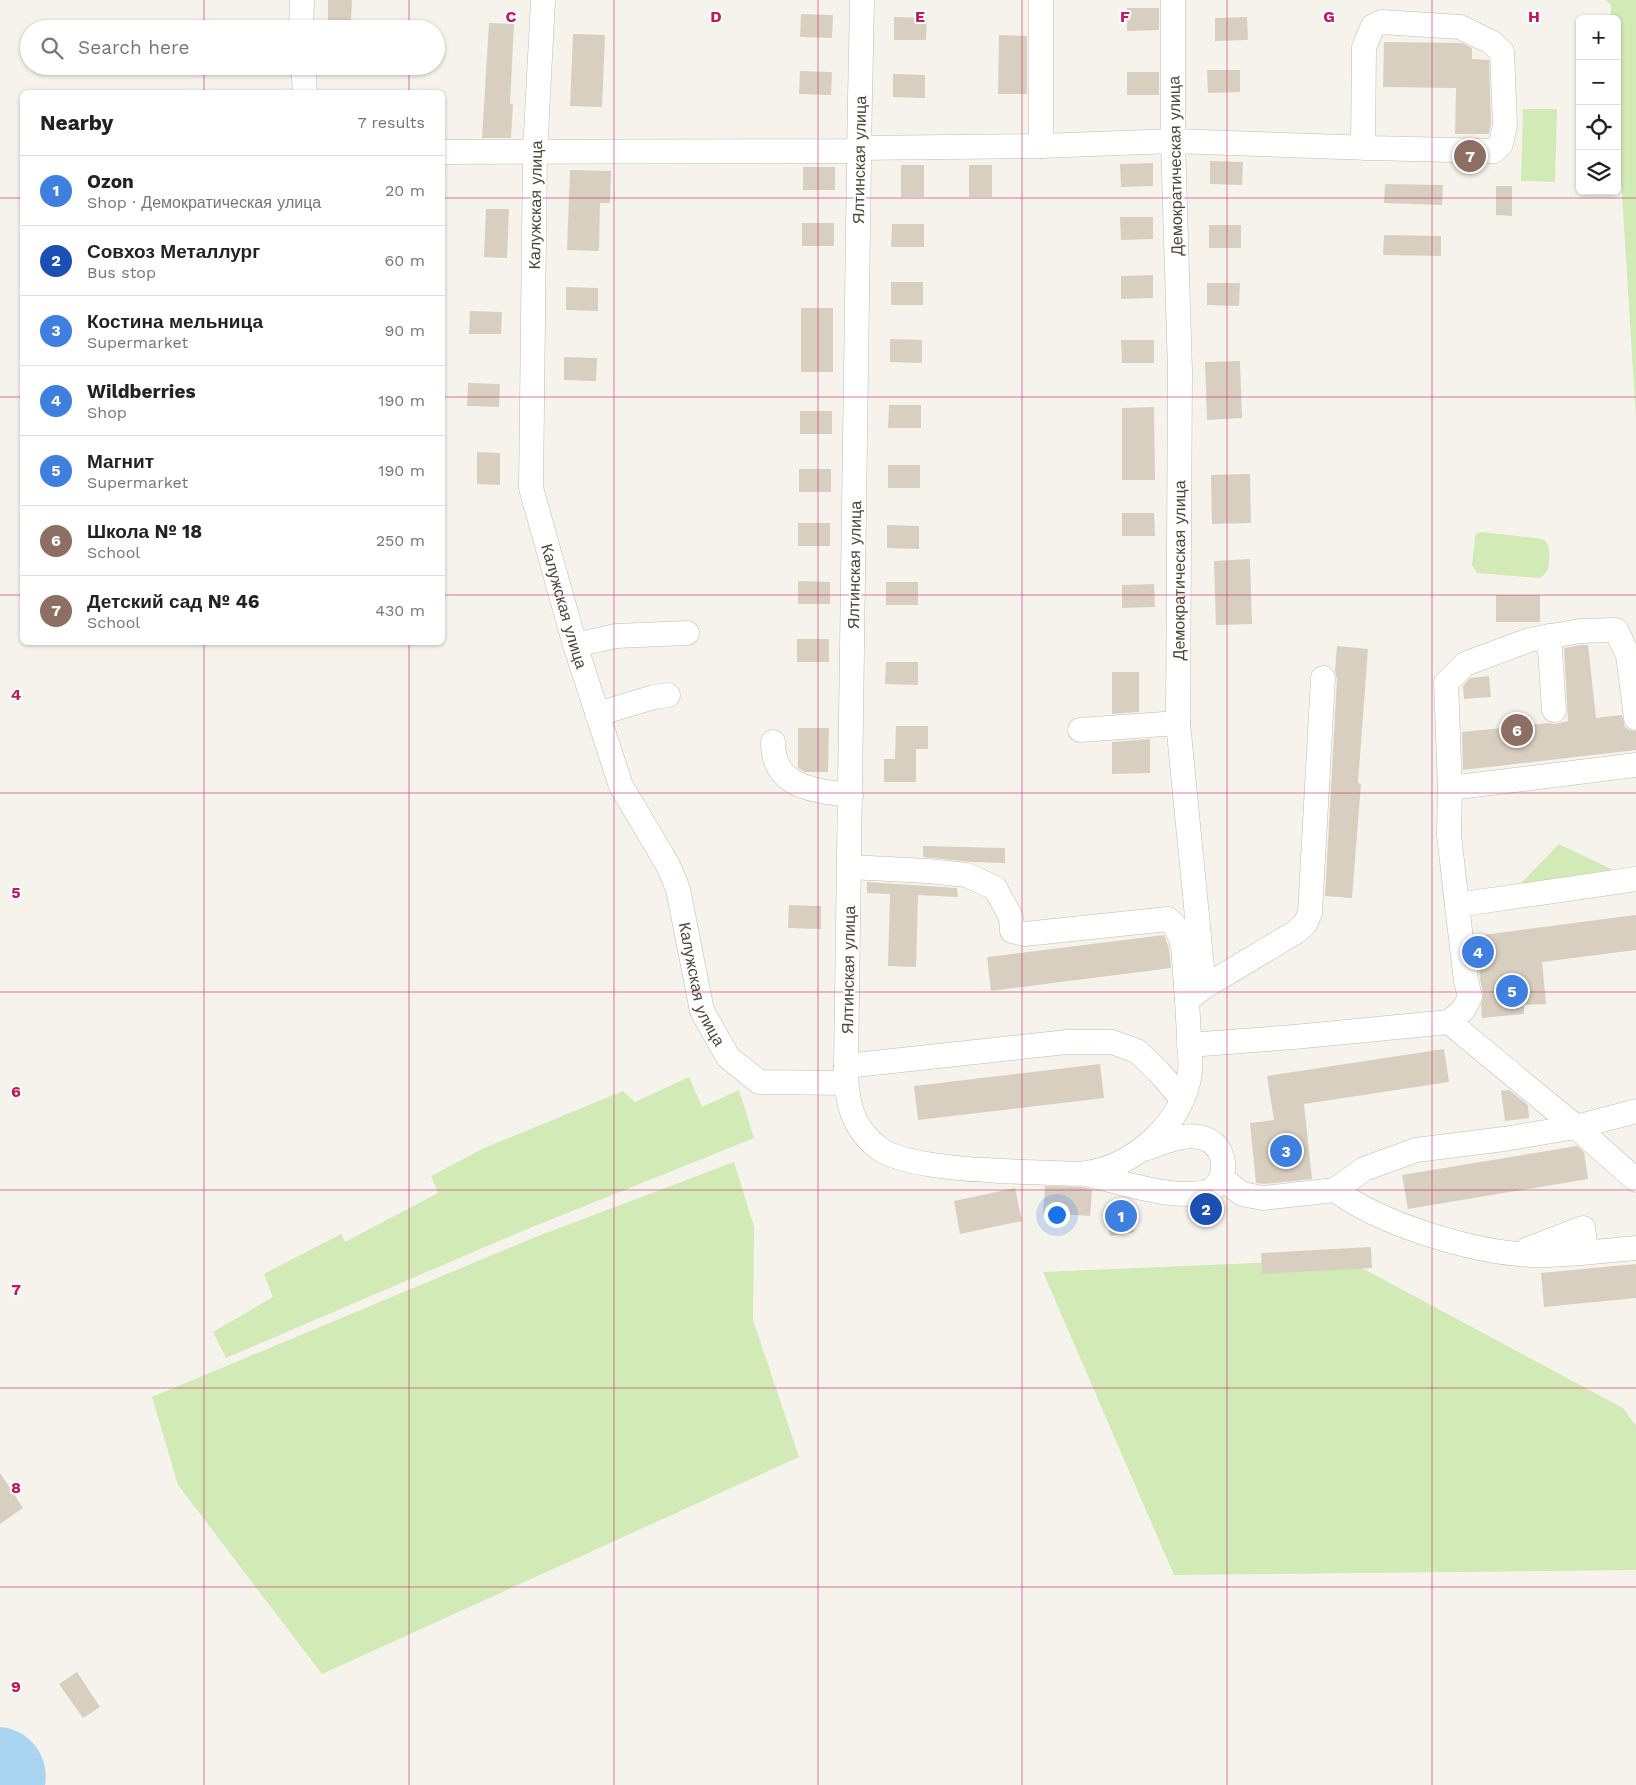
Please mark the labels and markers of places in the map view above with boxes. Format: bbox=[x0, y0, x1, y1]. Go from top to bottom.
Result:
pin: 7 bbox=[1454, 137, 1486, 175]
pin: 6 bbox=[1501, 711, 1533, 749]
pin: 4 bbox=[1462, 933, 1494, 971]
pin: 5 bbox=[1496, 972, 1528, 1010]
pin: 3 bbox=[1270, 1132, 1302, 1170]
pin: 2 bbox=[1190, 1190, 1222, 1228]
pin: 1 bbox=[1105, 1197, 1137, 1235]

